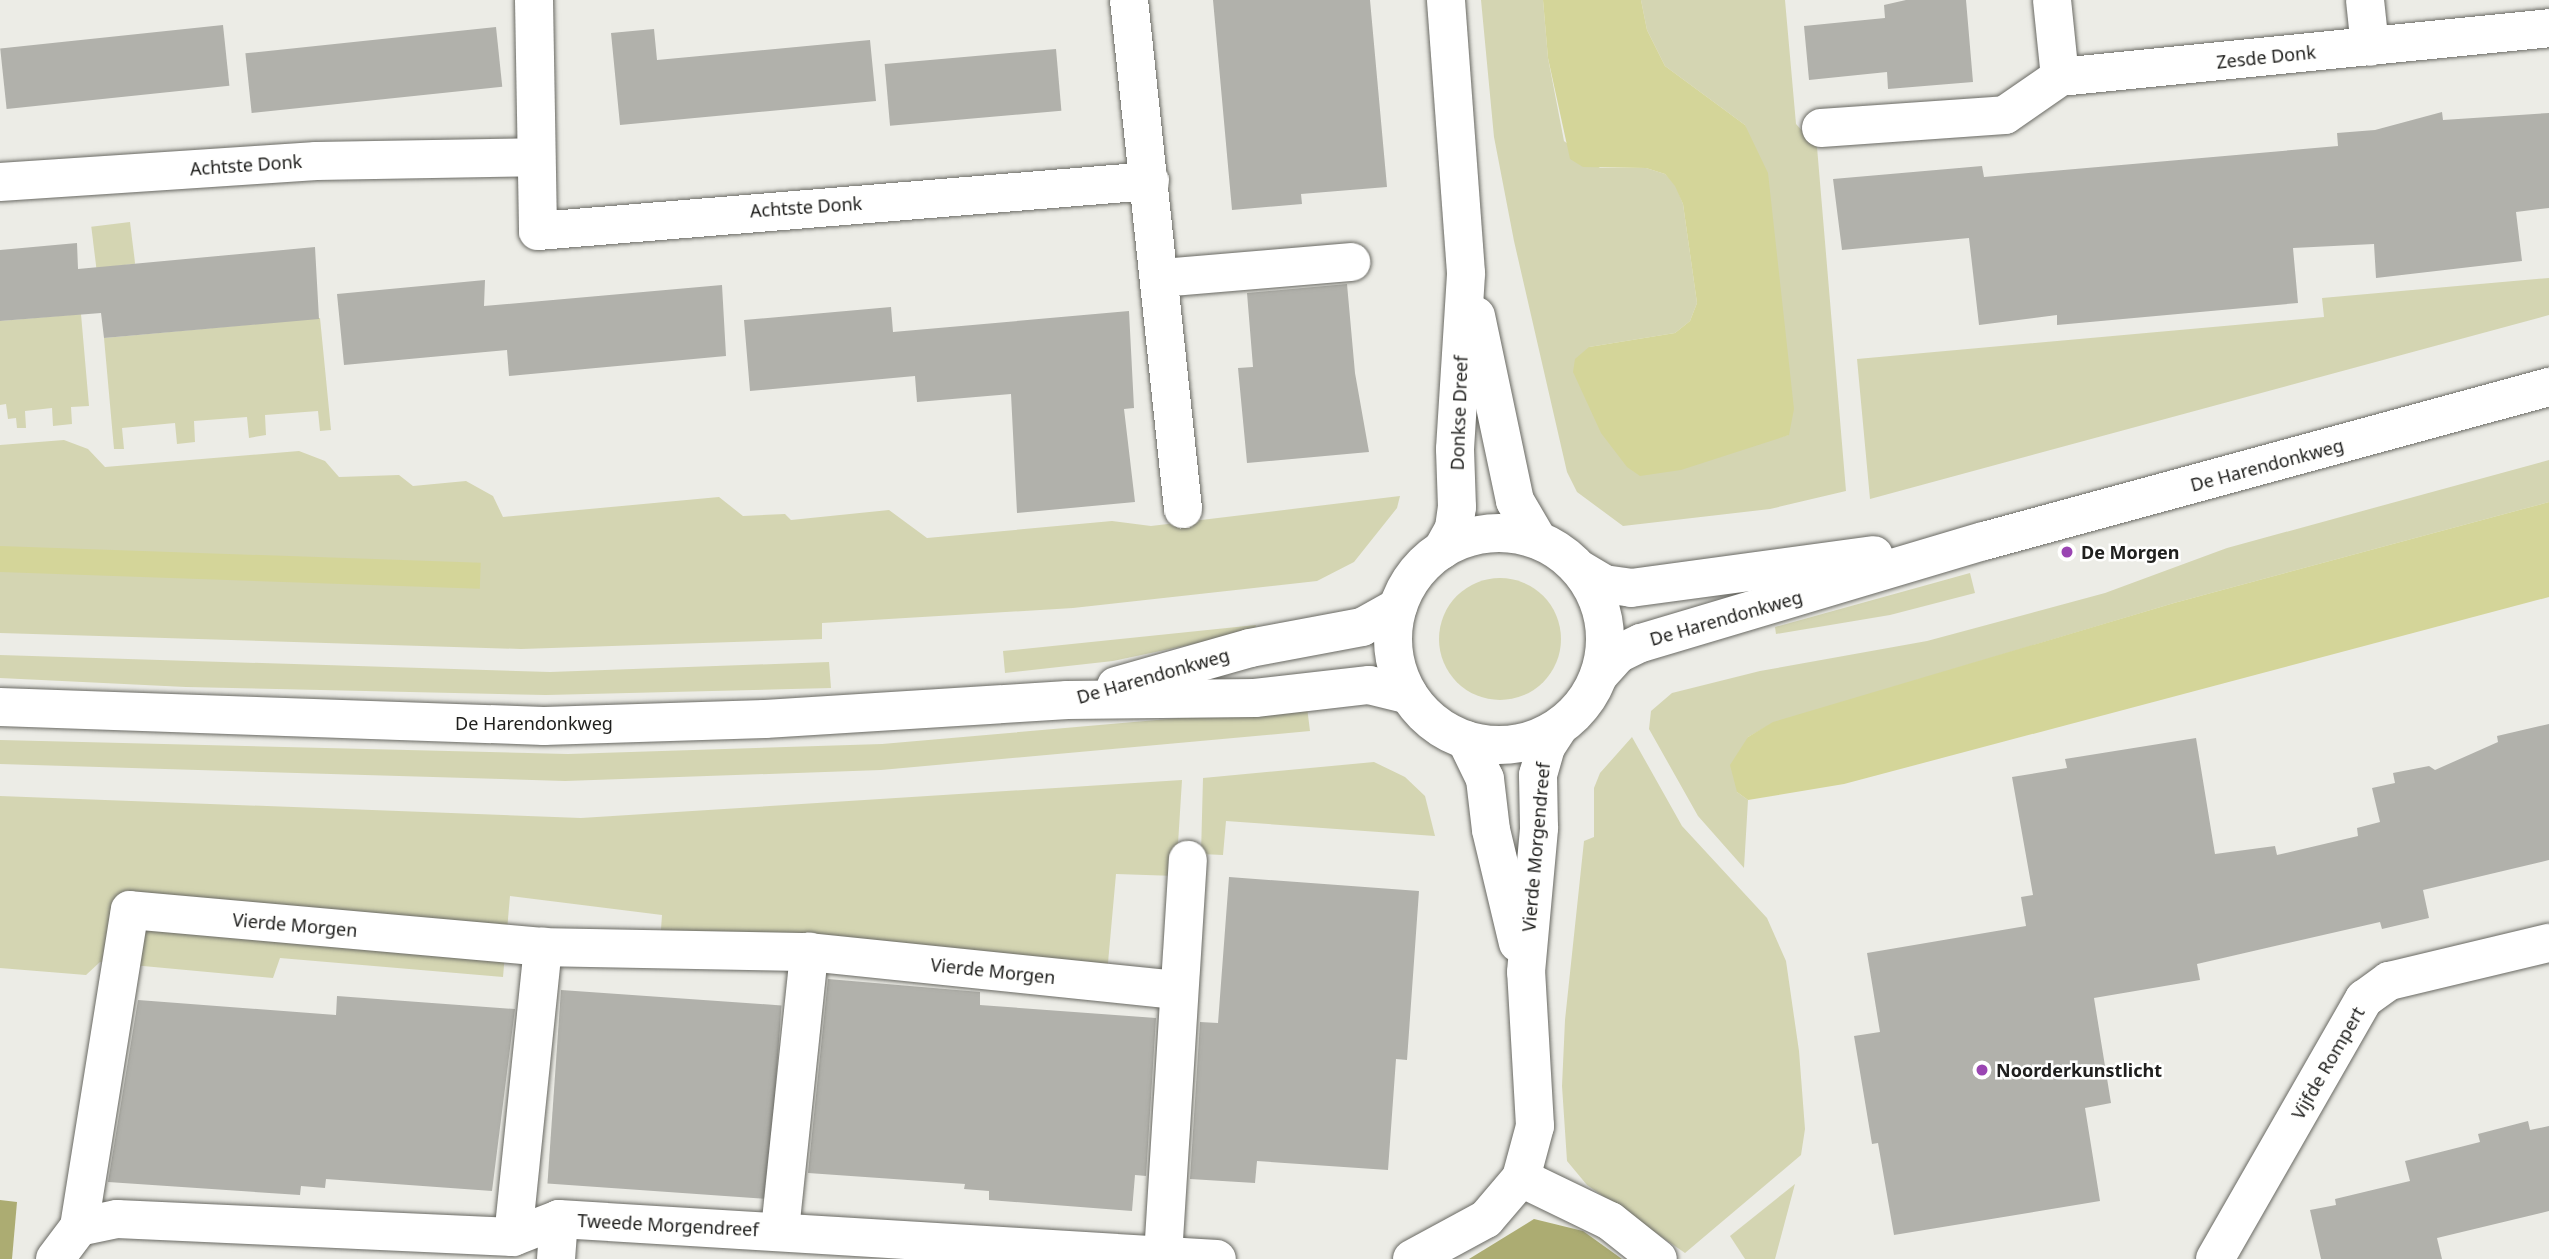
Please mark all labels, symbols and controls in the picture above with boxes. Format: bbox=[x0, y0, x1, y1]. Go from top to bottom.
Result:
street label: Zesde Donk bbox=[2215, 41, 2317, 73]
street label: Achtste Donk bbox=[189, 150, 303, 180]
street label: Achtste Donk bbox=[749, 192, 863, 222]
street label: Donkse Dreef bbox=[1446, 355, 1472, 471]
street label: De Harendonkweg bbox=[2188, 434, 2346, 496]
place label: De Morgen bbox=[2081, 541, 2180, 563]
marker: De Morgen bbox=[2059, 544, 2075, 560]
street label: De Harendonkweg bbox=[1647, 586, 1805, 650]
street label: De Harendonkweg bbox=[1074, 644, 1232, 708]
street label: De Harendonkweg bbox=[455, 712, 613, 734]
street label: Vierde Morgendreef bbox=[1518, 761, 1554, 933]
street label: Vierde Morgen bbox=[232, 909, 358, 941]
street label: Vierde Morgen bbox=[930, 954, 1056, 988]
street label: Vijfde Rompert bbox=[2287, 1003, 2369, 1123]
place label: Noorderkunstlicht bbox=[1996, 1059, 2162, 1081]
marker: Noorderkunstlicht bbox=[1974, 1062, 1990, 1078]
street label: Tweede Morgendreef bbox=[577, 1209, 759, 1241]

